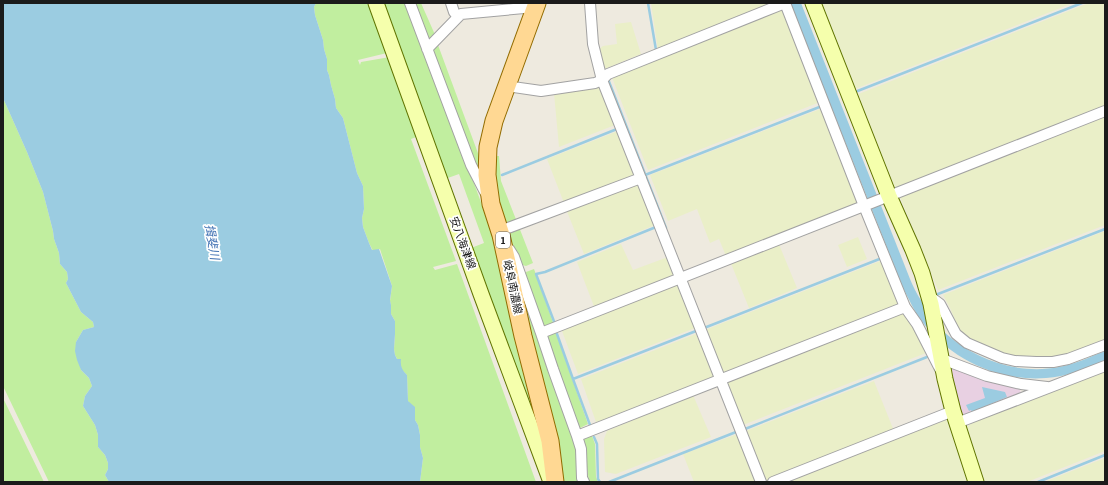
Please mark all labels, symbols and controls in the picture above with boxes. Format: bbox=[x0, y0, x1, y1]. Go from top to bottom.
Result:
street label: 安八海津線 bbox=[448, 215, 478, 271]
water label: 揖斐川 bbox=[202, 223, 222, 263]
road number: 1 bbox=[496, 232, 510, 248]
street label: 岐阜南濃線 bbox=[501, 259, 525, 315]

